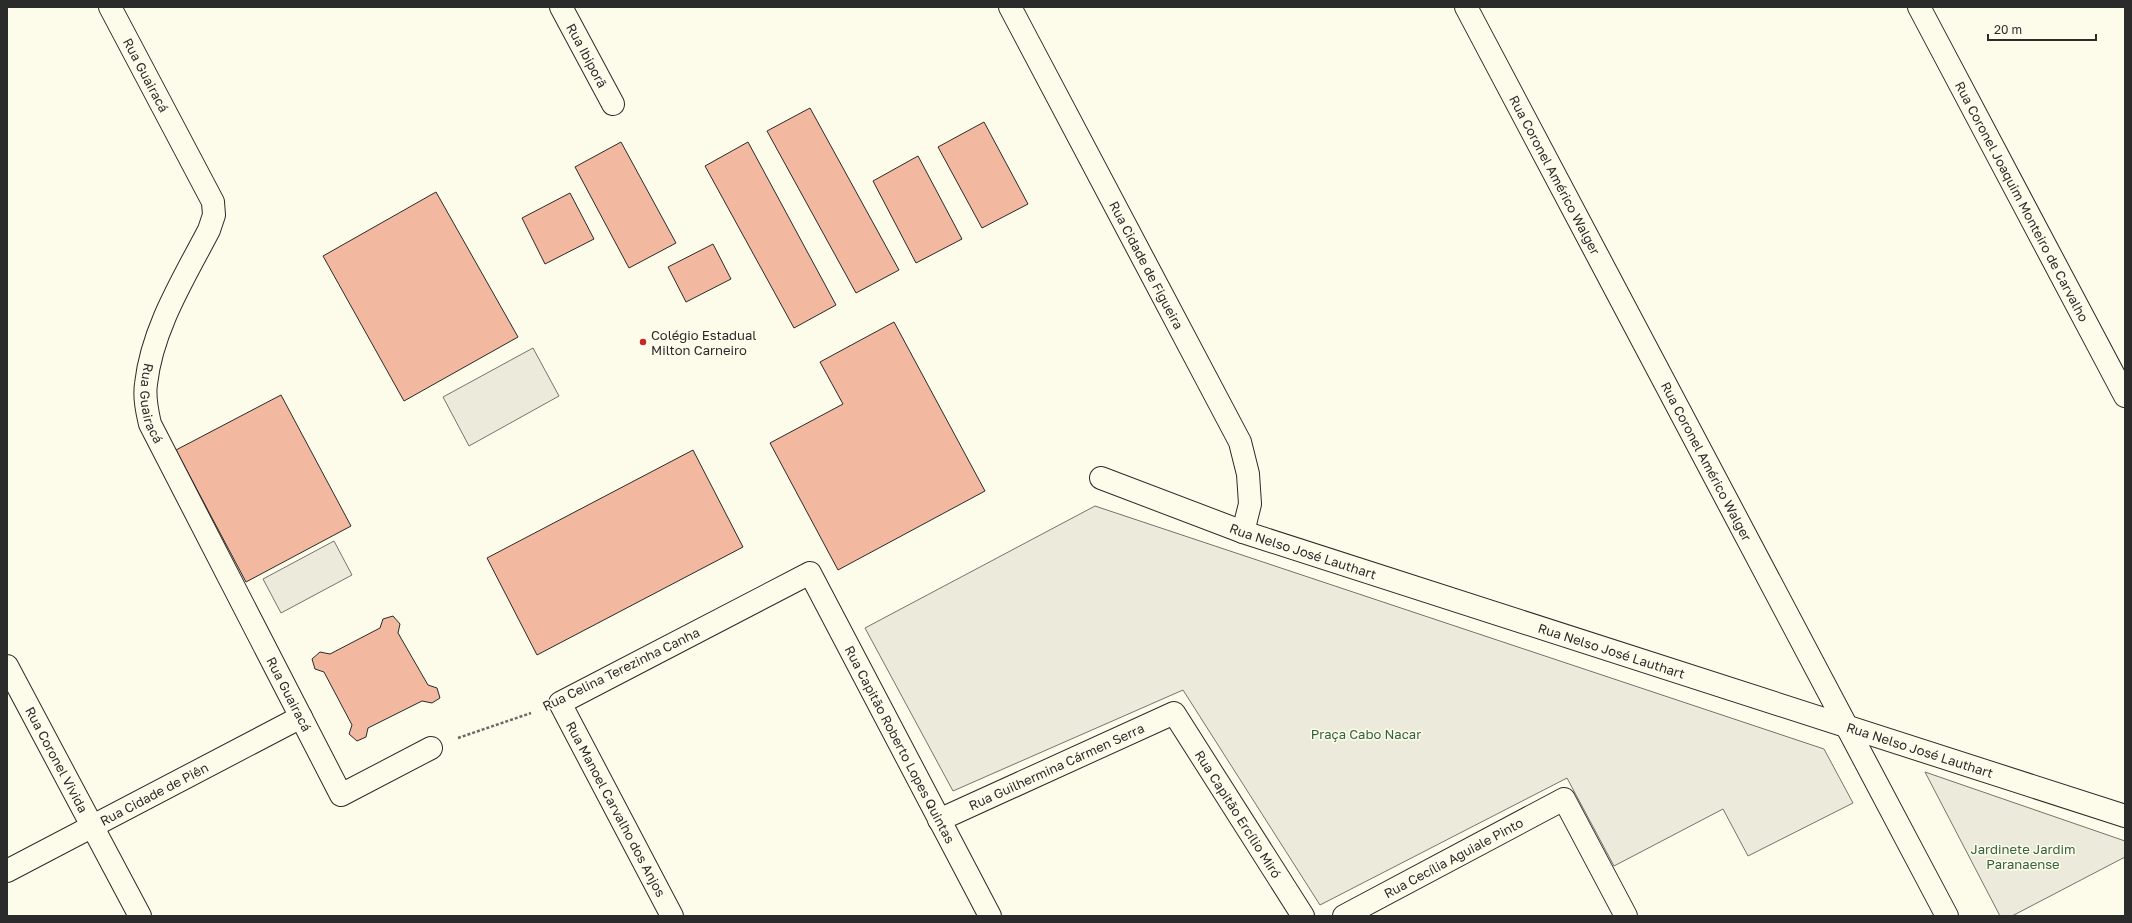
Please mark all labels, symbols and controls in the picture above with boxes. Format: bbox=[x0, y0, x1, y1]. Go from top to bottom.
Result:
scale bar bbox=[1988, 16, 2096, 42]
street label: Rua Ibiporã bbox=[563, 21, 611, 90]
text: 20 m bbox=[1994, 22, 2022, 37]
street label: Rua Guairacá bbox=[120, 35, 172, 115]
street label: Rua Coronel Joaquim Monteiro de Carvalho bbox=[1952, 78, 2092, 325]
street label: Rua Coronel Américo Walger bbox=[1506, 93, 1604, 257]
street label: Rua Cidade de Figueira bbox=[1106, 198, 1187, 332]
place label: Colégio Estadual Milton Carneiro bbox=[651, 327, 756, 358]
marker: Colégio Estadual Milton Carneiro bbox=[638, 337, 648, 347]
street label: Rua Guairacá bbox=[137, 362, 167, 446]
street label: Rua Coronel Américo Walger bbox=[1658, 379, 1755, 544]
street label: Rua Nelso José Lauthart bbox=[1227, 520, 1378, 582]
street label: Rua Nelso José Lauthart bbox=[1536, 620, 1687, 682]
street label: Rua Celina Terezinha Canha bbox=[540, 624, 702, 714]
street label: Rua Capitão Roberto Lopes Quintas bbox=[841, 643, 958, 846]
street label: Rua Guairacá bbox=[263, 654, 315, 734]
street label: Rua Coronel Vivida bbox=[22, 704, 92, 815]
street label: Rua Manoel Carvalho dos Anjos bbox=[563, 719, 669, 899]
street label: Rua Nelso José Lauthart bbox=[1844, 719, 1995, 781]
street label: Rua Guilhermina Cármen Serra bbox=[966, 720, 1147, 813]
park label: Praça Cabo Nacar bbox=[1311, 726, 1421, 742]
street label: Rua Capitão Ercílio Miró bbox=[1192, 747, 1285, 881]
street label: Rua Cidade de Piên bbox=[97, 759, 211, 829]
street label: Rua Cecília Aguiale Pinto bbox=[1381, 814, 1526, 901]
park label: Jardinete Jardim Paranaense bbox=[1971, 841, 2076, 872]

